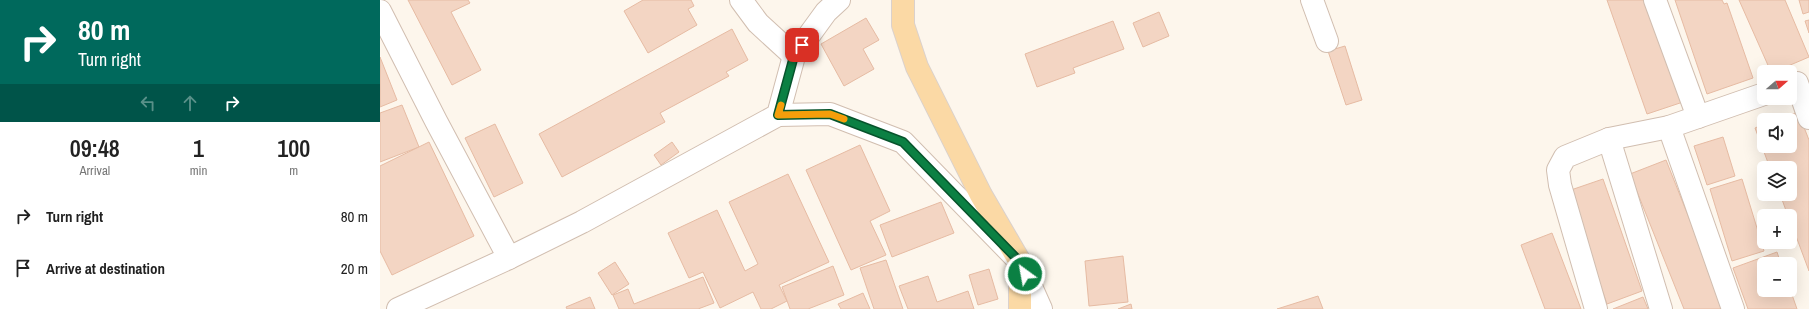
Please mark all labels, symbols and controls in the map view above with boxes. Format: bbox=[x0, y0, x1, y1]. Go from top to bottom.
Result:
text: 80 m bbox=[78, 11, 130, 49]
icon: right bbox=[12, 16, 64, 68]
pin bbox=[785, 28, 819, 62]
icon: arrive bbox=[791, 34, 813, 56]
text: Turn right bbox=[78, 47, 141, 72]
north arrow bbox=[1757, 65, 1797, 105]
map controls bbox=[1757, 65, 1797, 297]
icon: left bbox=[137, 92, 159, 114]
icon: ahead bbox=[179, 92, 201, 114]
icon: right bbox=[221, 92, 243, 114]
button: sound bbox=[1757, 113, 1797, 153]
text: 09:48 bbox=[70, 132, 120, 164]
text: 1 bbox=[193, 132, 204, 164]
text: 100 bbox=[277, 132, 310, 164]
button: layers bbox=[1757, 161, 1797, 201]
text: Arrival bbox=[79, 162, 110, 179]
text: min bbox=[190, 162, 207, 179]
text: m bbox=[289, 162, 298, 179]
icon: right bbox=[12, 205, 34, 227]
text: Turn right bbox=[46, 206, 103, 227]
text: 80 m bbox=[341, 206, 368, 227]
button: + bbox=[1757, 209, 1797, 249]
position arrow bbox=[1004, 253, 1046, 295]
icon: arrive bbox=[12, 257, 34, 279]
button: − bbox=[1757, 257, 1797, 297]
text: Arrive at destination bbox=[46, 258, 165, 279]
text: 20 m bbox=[341, 258, 368, 279]

